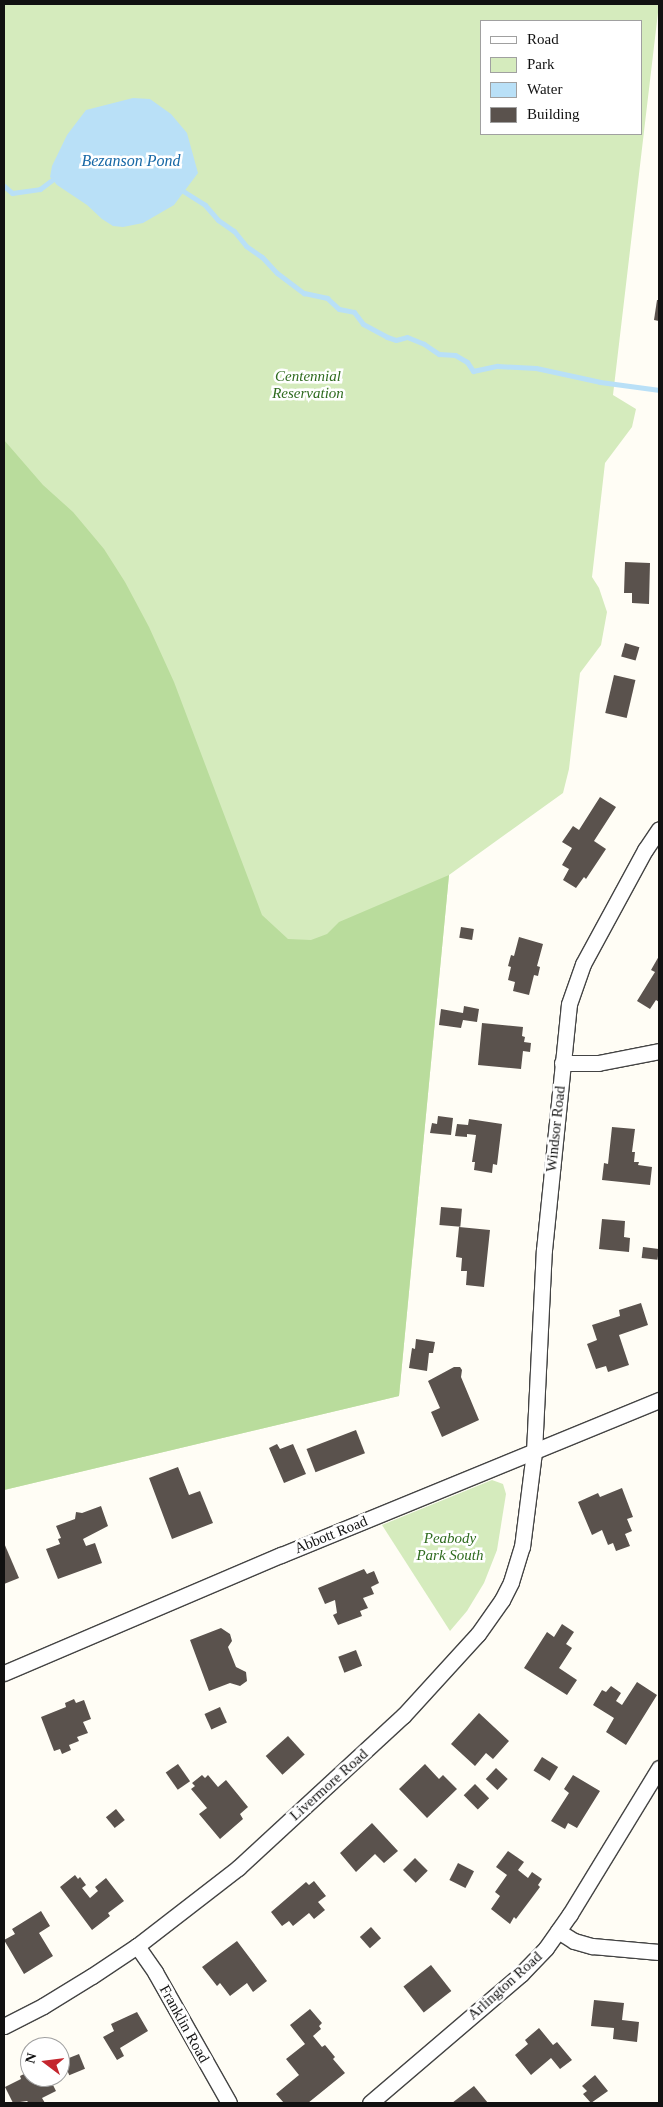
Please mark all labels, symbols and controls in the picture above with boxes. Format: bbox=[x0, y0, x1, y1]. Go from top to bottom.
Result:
legend bbox=[480, 20, 643, 135]
text: Road bbox=[527, 31, 559, 47]
text: Park bbox=[527, 56, 555, 72]
text: Water bbox=[527, 81, 562, 97]
text: Building bbox=[527, 106, 580, 122]
water label: Bezanson Pond bbox=[81, 151, 181, 171]
park label: Centennial Reservation bbox=[272, 367, 344, 402]
street label: Windsor Road bbox=[543, 1085, 569, 1173]
street label: Abbott Road bbox=[292, 1512, 370, 1558]
park label: Peabody Park South bbox=[416, 1529, 484, 1564]
street label: Livermore Road bbox=[286, 1745, 372, 1825]
street label: Arlington Road bbox=[464, 1948, 546, 2024]
street label: Franklin Road bbox=[155, 1982, 213, 2066]
north arrow bbox=[20, 2037, 70, 2087]
text: N bbox=[22, 2051, 40, 2065]

